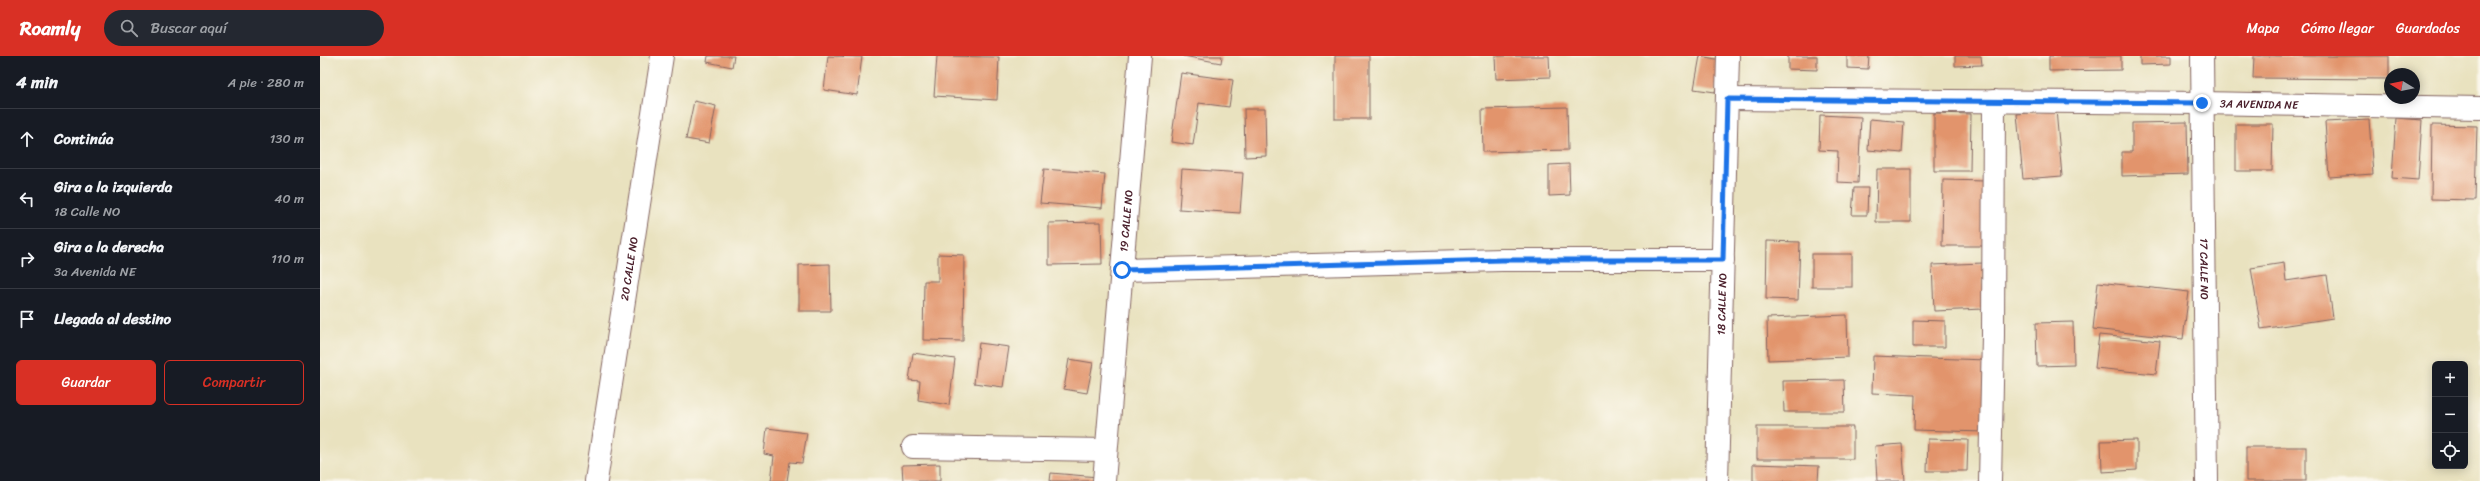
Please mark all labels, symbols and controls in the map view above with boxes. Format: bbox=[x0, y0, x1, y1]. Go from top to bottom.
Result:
search box bbox=[104, 10, 384, 46]
text: Roamly bbox=[20, 12, 80, 45]
text: Buscar aquí bbox=[150, 15, 227, 41]
text: Mapa bbox=[2246, 16, 2279, 41]
text: Cómo llegar bbox=[2301, 16, 2374, 41]
text: Guardados bbox=[2396, 16, 2460, 41]
icon: search bbox=[118, 17, 140, 39]
text: 4 min bbox=[16, 67, 58, 97]
north arrow bbox=[2384, 68, 2420, 104]
text: A pie · 280 m bbox=[228, 71, 304, 94]
route end bbox=[2193, 94, 2211, 112]
street label: 3A AVENIDA NE bbox=[2220, 94, 2299, 114]
text: Continúa bbox=[54, 126, 113, 152]
text: 130 m bbox=[270, 127, 304, 150]
icon: ahead bbox=[16, 128, 38, 150]
text: Gira a la izquierda bbox=[54, 174, 172, 200]
text: 40 m bbox=[274, 187, 304, 210]
icon: left bbox=[16, 188, 38, 210]
street label: 19 CALLE NO bbox=[1114, 189, 1138, 253]
text: 18 Calle NO bbox=[54, 200, 120, 223]
text: Gira a la derecha bbox=[54, 234, 164, 260]
street label: 20 CALLE NO bbox=[615, 235, 643, 302]
street label: 17 CALLE NO bbox=[2195, 238, 2214, 300]
text: 110 m bbox=[271, 247, 304, 270]
icon: right bbox=[16, 248, 38, 270]
text: 3a Avenida NE bbox=[54, 260, 136, 283]
route start bbox=[1113, 261, 1131, 279]
street label: 18 CALLE NO bbox=[1711, 273, 1732, 335]
text: Llegada al destino bbox=[54, 306, 171, 332]
icon: arrive bbox=[16, 308, 38, 330]
button: Guardar bbox=[16, 360, 156, 405]
button: Compartir bbox=[164, 360, 304, 405]
map controls bbox=[2432, 361, 2468, 469]
button: + bbox=[2432, 361, 2468, 397]
button: − bbox=[2432, 397, 2468, 433]
button: locate bbox=[2432, 433, 2468, 469]

